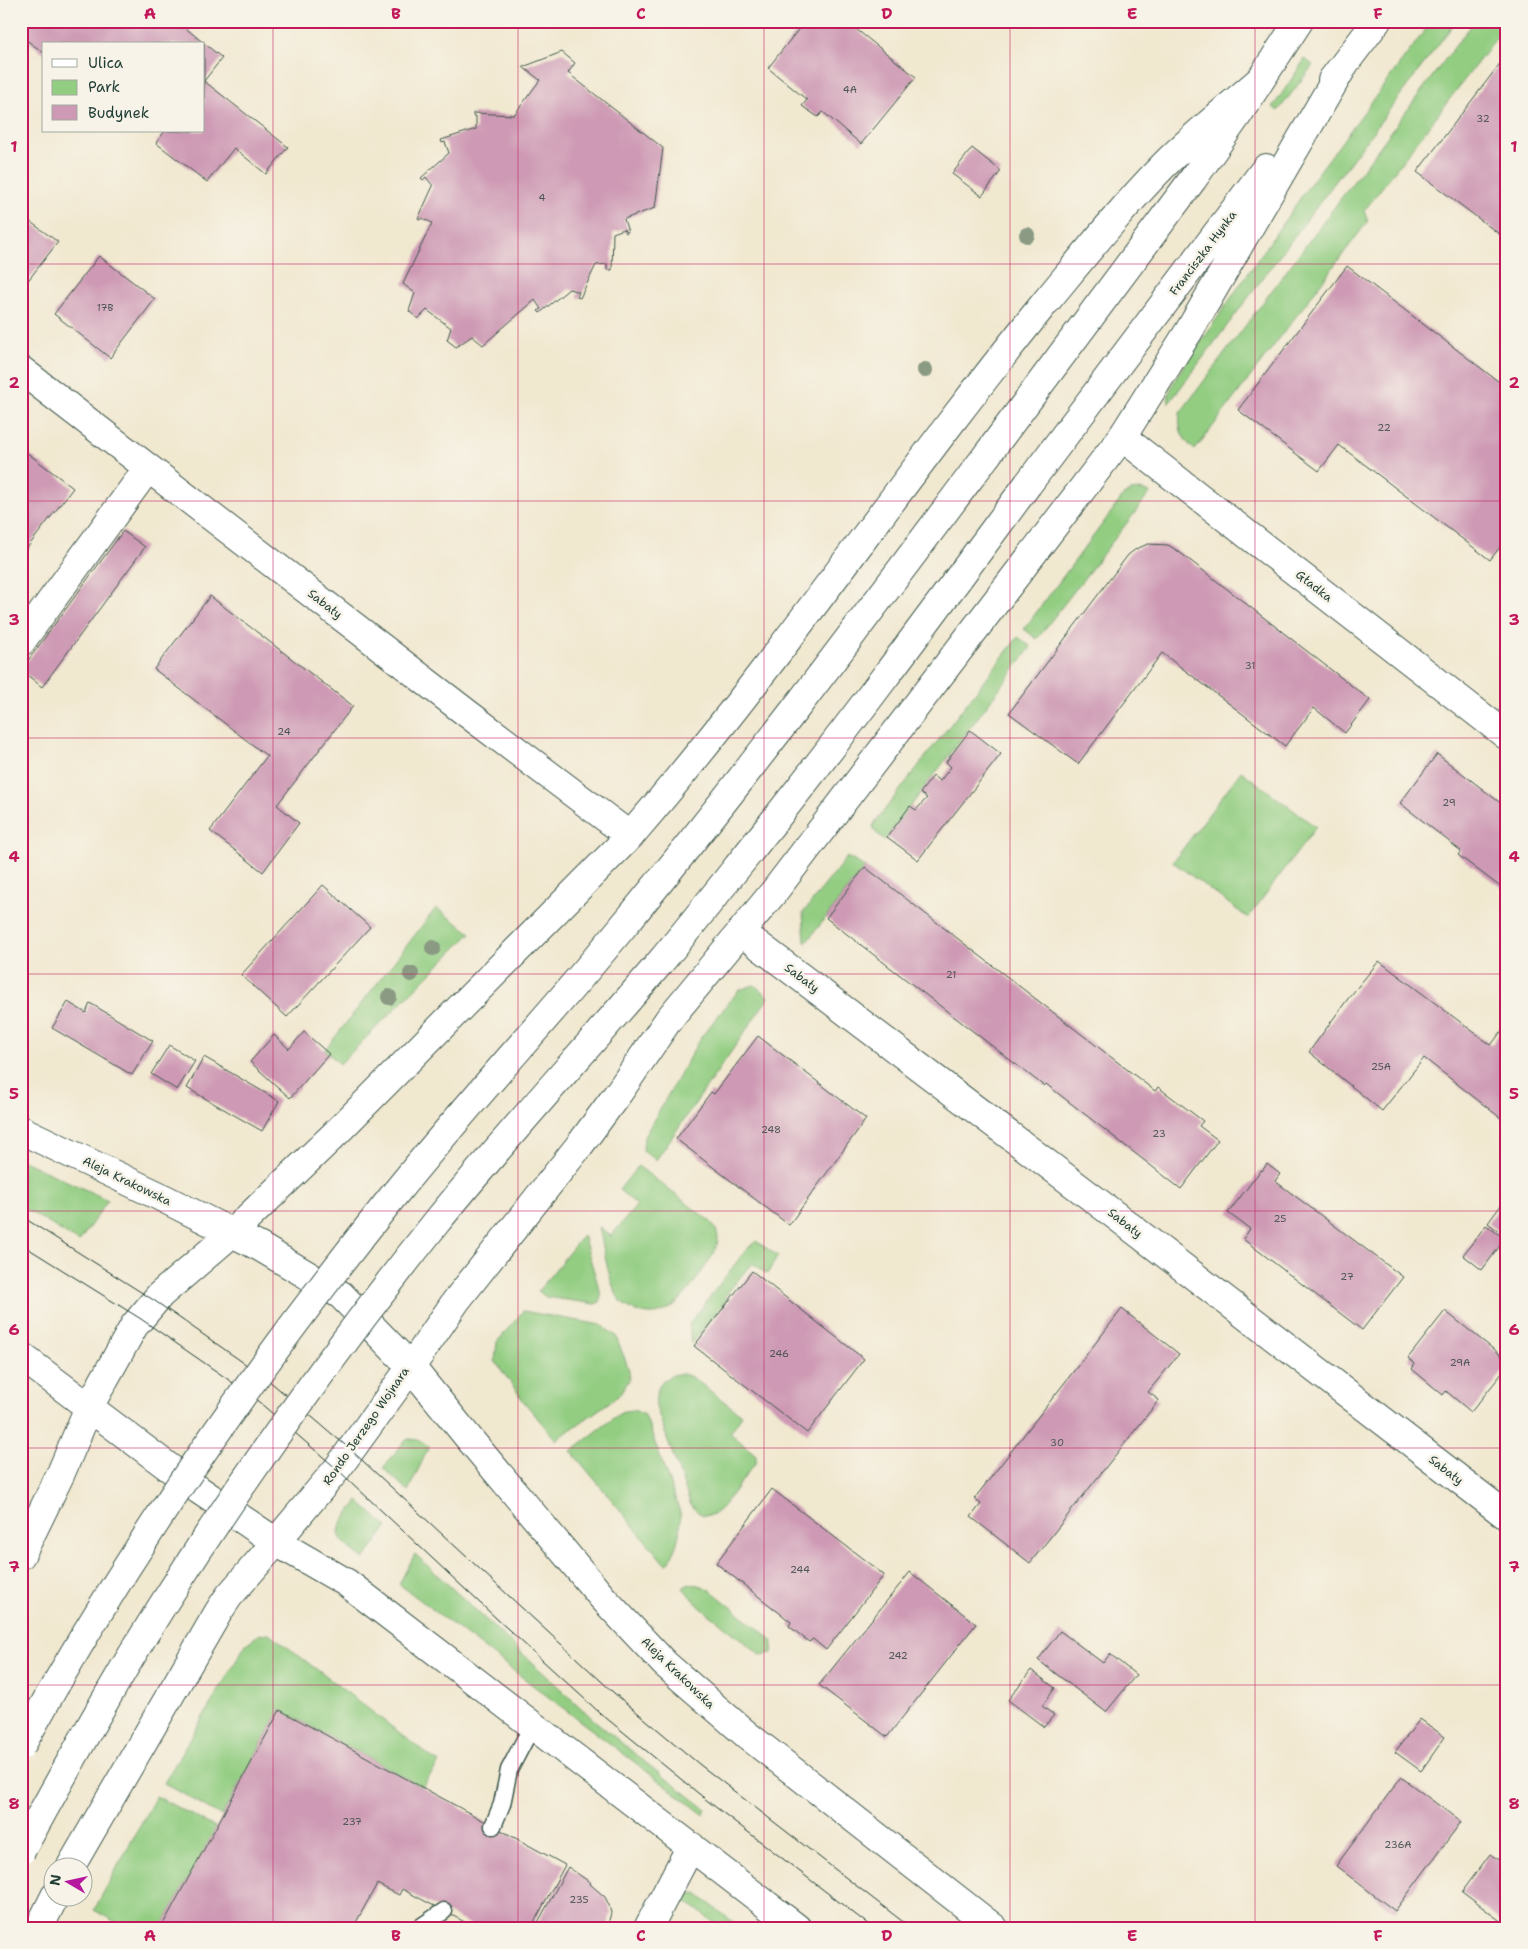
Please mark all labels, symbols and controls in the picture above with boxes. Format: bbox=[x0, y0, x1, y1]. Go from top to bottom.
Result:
text: A bbox=[144, 3, 156, 24]
text: B bbox=[391, 3, 401, 24]
text: C bbox=[636, 3, 646, 24]
text: D bbox=[881, 3, 893, 24]
text: E bbox=[1127, 3, 1137, 24]
text: F bbox=[1373, 3, 1383, 24]
legend bbox=[42, 42, 205, 132]
text: Ulica bbox=[88, 53, 124, 73]
text: Park bbox=[88, 77, 120, 97]
house number: 4A bbox=[843, 83, 857, 96]
text: Budynek bbox=[88, 103, 149, 123]
house number: 32 bbox=[1476, 112, 1490, 125]
text: 1 bbox=[10, 136, 18, 157]
text: 1 bbox=[1510, 136, 1518, 157]
house number: 4 bbox=[539, 191, 546, 204]
street label: Franciszka Hynka bbox=[1166, 207, 1240, 299]
house number: 17B bbox=[97, 301, 113, 314]
text: 2 bbox=[8, 372, 20, 393]
text: 2 bbox=[1508, 372, 1520, 393]
house number: 22 bbox=[1377, 421, 1391, 434]
street label: Gładka bbox=[1292, 567, 1336, 606]
street label: Sabały bbox=[305, 586, 346, 623]
text: 3 bbox=[8, 609, 20, 630]
text: 3 bbox=[1508, 609, 1520, 630]
house number: 31 bbox=[1245, 659, 1255, 672]
house number: 24 bbox=[277, 725, 291, 738]
house number: 29 bbox=[1442, 796, 1456, 809]
text: 4 bbox=[8, 846, 20, 867]
text: 4 bbox=[1508, 846, 1520, 867]
street label: Sabały bbox=[781, 960, 823, 996]
house number: 21 bbox=[946, 968, 956, 981]
house number: 25A bbox=[1371, 1060, 1391, 1073]
text: 5 bbox=[9, 1083, 19, 1104]
text: 5 bbox=[1509, 1083, 1519, 1104]
house number: 248 bbox=[761, 1123, 781, 1136]
house number: 23 bbox=[1152, 1127, 1166, 1140]
street label: Aleja Krakowska bbox=[80, 1153, 174, 1210]
street label: Sabały bbox=[1105, 1205, 1146, 1242]
house number: 25 bbox=[1274, 1212, 1286, 1225]
house number: 27 bbox=[1340, 1270, 1354, 1283]
text: 6 bbox=[8, 1319, 20, 1340]
text: 6 bbox=[1508, 1319, 1520, 1340]
house number: 246 bbox=[769, 1347, 789, 1360]
house number: 29A bbox=[1450, 1356, 1470, 1369]
street label: Rondo Jerzego Wojnara bbox=[319, 1363, 413, 1488]
house number: 30 bbox=[1050, 1436, 1064, 1449]
street label: Sabały bbox=[1426, 1452, 1467, 1489]
text: 7 bbox=[8, 1556, 20, 1577]
text: 7 bbox=[1508, 1556, 1520, 1577]
house number: 244 bbox=[790, 1563, 810, 1576]
street label: Aleja Krakowska bbox=[638, 1634, 719, 1713]
house number: 242 bbox=[888, 1649, 908, 1662]
text: 8 bbox=[8, 1793, 20, 1814]
text: 8 bbox=[1508, 1793, 1520, 1814]
house number: 237 bbox=[342, 1815, 362, 1828]
house number: 236A bbox=[1384, 1838, 1412, 1851]
north arrow bbox=[42, 1856, 92, 1906]
text: N bbox=[45, 1873, 65, 1887]
house number: 235 bbox=[569, 1893, 589, 1906]
text: A bbox=[144, 1925, 156, 1946]
text: B bbox=[391, 1925, 401, 1946]
text: C bbox=[636, 1925, 646, 1946]
text: D bbox=[881, 1925, 893, 1946]
text: E bbox=[1127, 1925, 1137, 1946]
text: F bbox=[1373, 1925, 1383, 1946]

